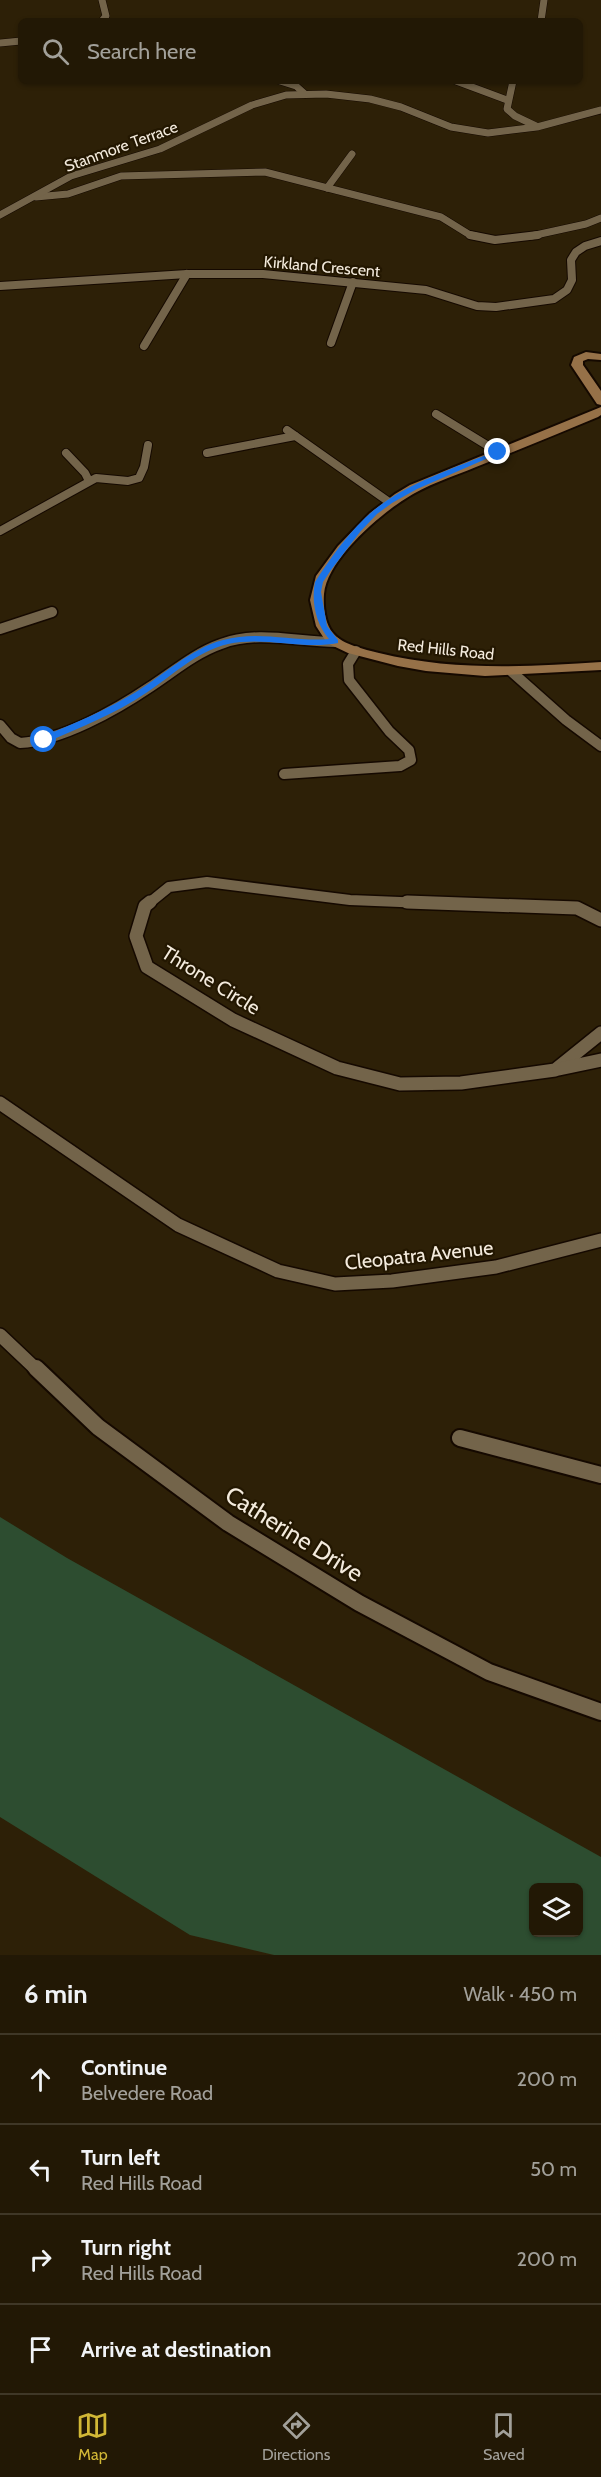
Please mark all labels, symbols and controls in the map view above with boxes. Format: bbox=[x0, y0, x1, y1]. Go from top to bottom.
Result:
search box bbox=[18, 18, 583, 84]
icon: search bbox=[39, 35, 72, 68]
text: Search here bbox=[87, 38, 196, 65]
street label: Stanmore Terrace bbox=[62, 117, 180, 176]
street label: Kirkland Crescent bbox=[263, 252, 382, 281]
route end bbox=[484, 438, 510, 464]
street label: Red Hills Road bbox=[397, 635, 495, 664]
route start bbox=[30, 726, 56, 752]
street label: Throne Circle bbox=[157, 940, 265, 1020]
street label: Cleopatra Avenue bbox=[344, 1235, 494, 1275]
street label: Catherine Drive bbox=[220, 1480, 369, 1587]
map controls bbox=[529, 1883, 583, 1937]
button: layers bbox=[529, 1883, 583, 1937]
text: 6 min bbox=[24, 1978, 88, 2010]
text: Walk · 450 m bbox=[463, 1982, 577, 2006]
text: Continue bbox=[81, 2054, 167, 2081]
icon: ahead bbox=[24, 2063, 57, 2096]
text: 200 m bbox=[517, 2067, 577, 2091]
text: Belvedere Road bbox=[81, 2081, 213, 2105]
text: Turn left bbox=[81, 2144, 160, 2171]
icon: left bbox=[24, 2153, 57, 2186]
text: 50 m bbox=[530, 2157, 577, 2181]
text: Red Hills Road bbox=[81, 2171, 202, 2195]
text: Turn right bbox=[81, 2234, 171, 2261]
icon: right bbox=[24, 2243, 57, 2276]
text: 200 m bbox=[517, 2247, 577, 2271]
text: Red Hills Road bbox=[81, 2261, 202, 2285]
icon: arrive bbox=[24, 2333, 57, 2366]
text: Arrive at destination bbox=[81, 2336, 271, 2363]
tab: Map bbox=[76, 2409, 109, 2464]
tab: Directions bbox=[262, 2409, 330, 2464]
tab: Saved bbox=[483, 2409, 525, 2464]

